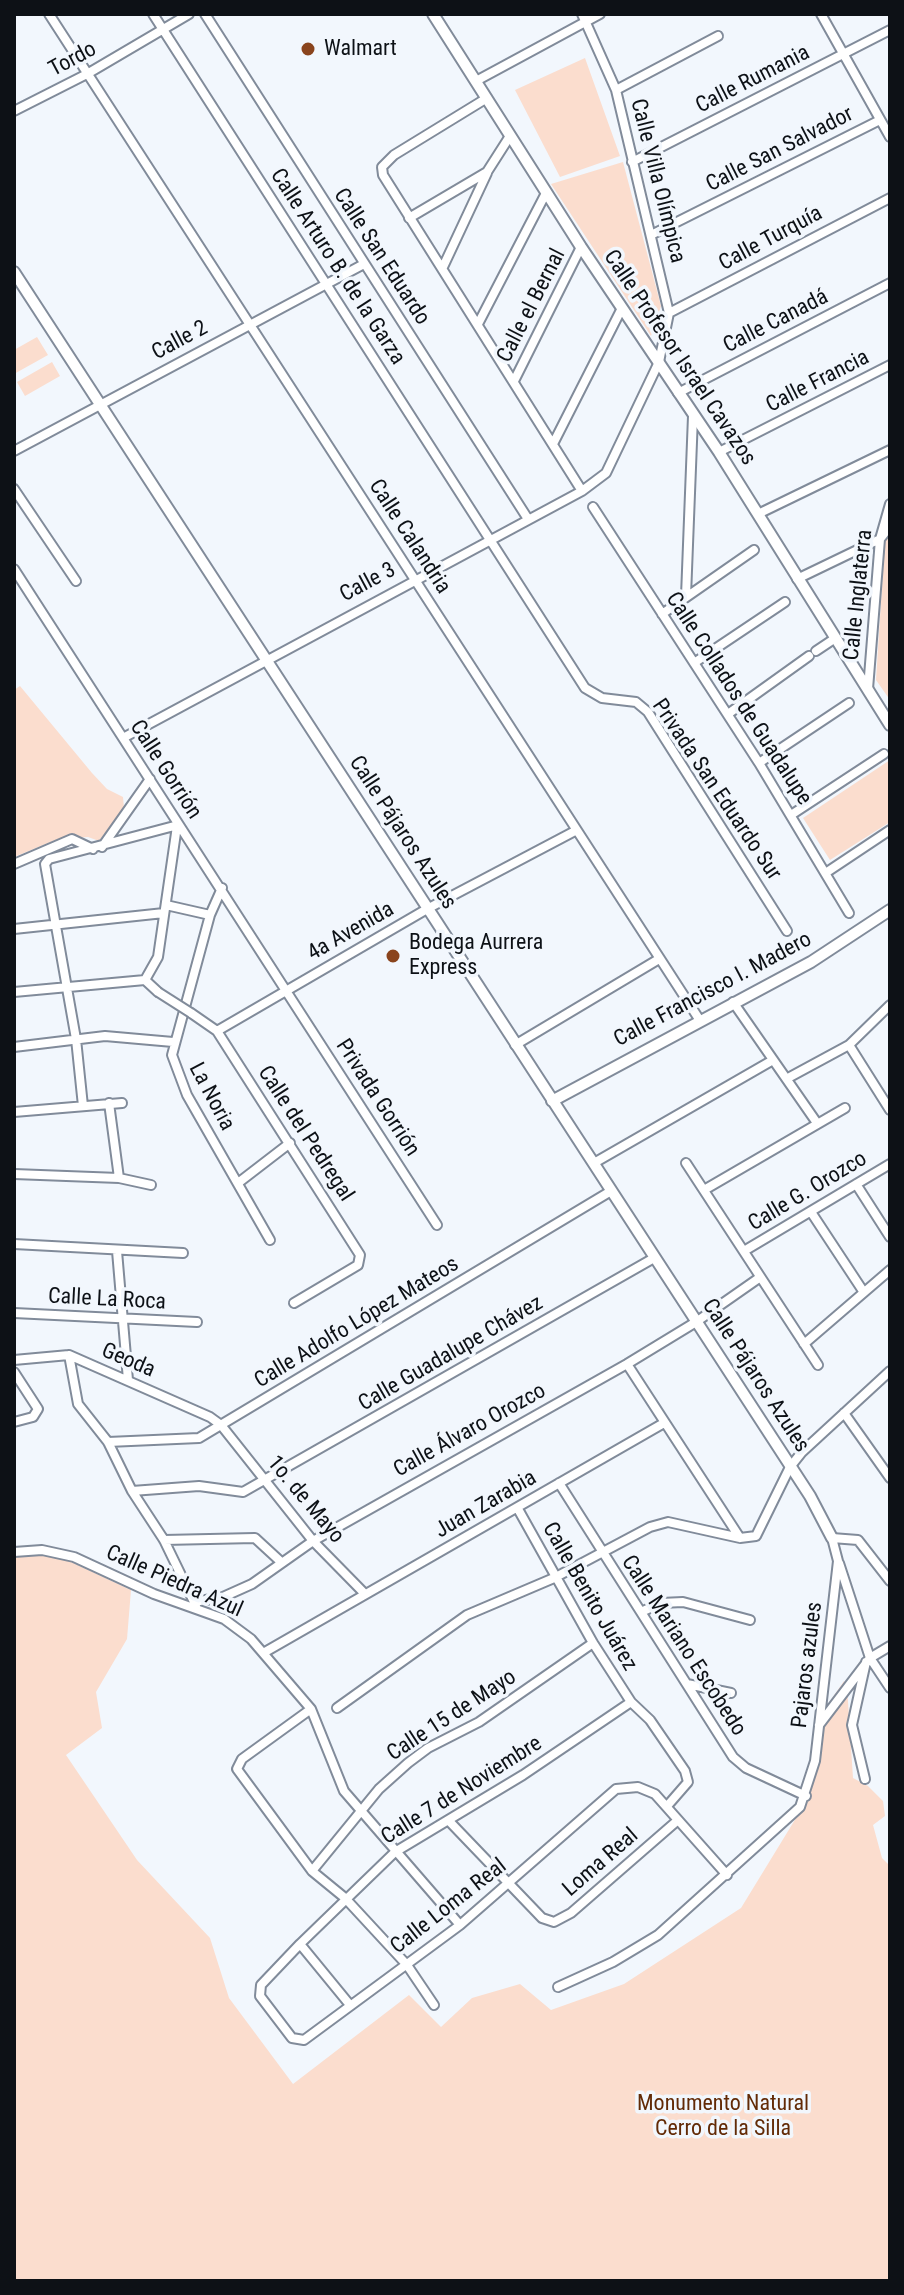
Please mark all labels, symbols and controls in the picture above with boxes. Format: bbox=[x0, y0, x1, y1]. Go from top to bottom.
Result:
place label: Walmart bbox=[324, 36, 397, 62]
street label: Tordo bbox=[45, 37, 101, 83]
marker: Walmart bbox=[299, 40, 317, 58]
street label: Calle Rumania bbox=[692, 40, 814, 120]
street label: Calle Villa Olímpica bbox=[624, 96, 690, 266]
street label: Calle San Salvador bbox=[702, 102, 858, 198]
street label: Calle Arturo B. de la Garza bbox=[264, 164, 410, 370]
street label: Calle San Eduardo bbox=[327, 184, 435, 330]
street label: Calle Turquía bbox=[715, 201, 827, 277]
street label: Calle el Bernal bbox=[492, 245, 572, 367]
street label: Calle Profesor Israel Cavazos bbox=[597, 245, 761, 471]
street label: Calle Canadá bbox=[719, 284, 833, 360]
street label: Calle 2 bbox=[148, 315, 212, 367]
street label: Calle Francia bbox=[762, 345, 874, 419]
street label: Calle Calandria bbox=[362, 475, 456, 599]
street label: Calle Inglaterra bbox=[839, 528, 879, 662]
street label: Calle 3 bbox=[336, 557, 400, 609]
street label: Calle Collados de Guadalupe bbox=[659, 588, 817, 810]
street label: Privada San Eduardo Sur bbox=[646, 694, 786, 886]
street label: Calle Gorrión bbox=[123, 716, 207, 824]
street label: Calle Pájaros Azules bbox=[343, 751, 461, 915]
street label: 4a Avenida bbox=[303, 897, 399, 967]
street label: Calle Francisco I. Madero bbox=[610, 927, 816, 1053]
place label: Bodega Aurrera Express bbox=[409, 930, 543, 982]
marker: Bodega Aurrera Express bbox=[384, 947, 402, 965]
street label: Privada Gorrión bbox=[329, 1034, 425, 1162]
street label: La Noria bbox=[182, 1059, 240, 1135]
street label: Calle del Pedregal bbox=[251, 1061, 359, 1207]
street label: Calle G. Orozco bbox=[744, 1146, 872, 1238]
street label: Calle Adolfo López Mateos bbox=[250, 1252, 464, 1394]
street label: Calle La Roca bbox=[47, 1284, 167, 1316]
street label: Calle Guadalupe Chávez bbox=[354, 1290, 548, 1418]
street label: Calle Pájaros Azules bbox=[696, 1294, 814, 1458]
street label: Geoda bbox=[97, 1338, 159, 1384]
street label: Calle Álvaro Orozco bbox=[389, 1378, 551, 1484]
street label: 1o. de Mayo bbox=[261, 1451, 349, 1549]
street label: Juan Zarabia bbox=[431, 1465, 541, 1545]
street label: Calle Benito Juárez bbox=[536, 1518, 642, 1676]
street label: Calle Piedra Azul bbox=[102, 1540, 246, 1624]
street label: Calle Mariano Escobedo bbox=[615, 1551, 751, 1741]
street label: Pajaros azules bbox=[787, 1600, 829, 1730]
street label: Calle 15 de Mayo bbox=[383, 1664, 521, 1768]
street label: Calle 7 de Noviembre bbox=[377, 1731, 547, 1851]
street label: Loma Real bbox=[558, 1823, 644, 1903]
street label: Calle Loma Real bbox=[386, 1854, 512, 1960]
park label: Monumento Natural Cerro de la Silla bbox=[637, 2091, 809, 2142]

